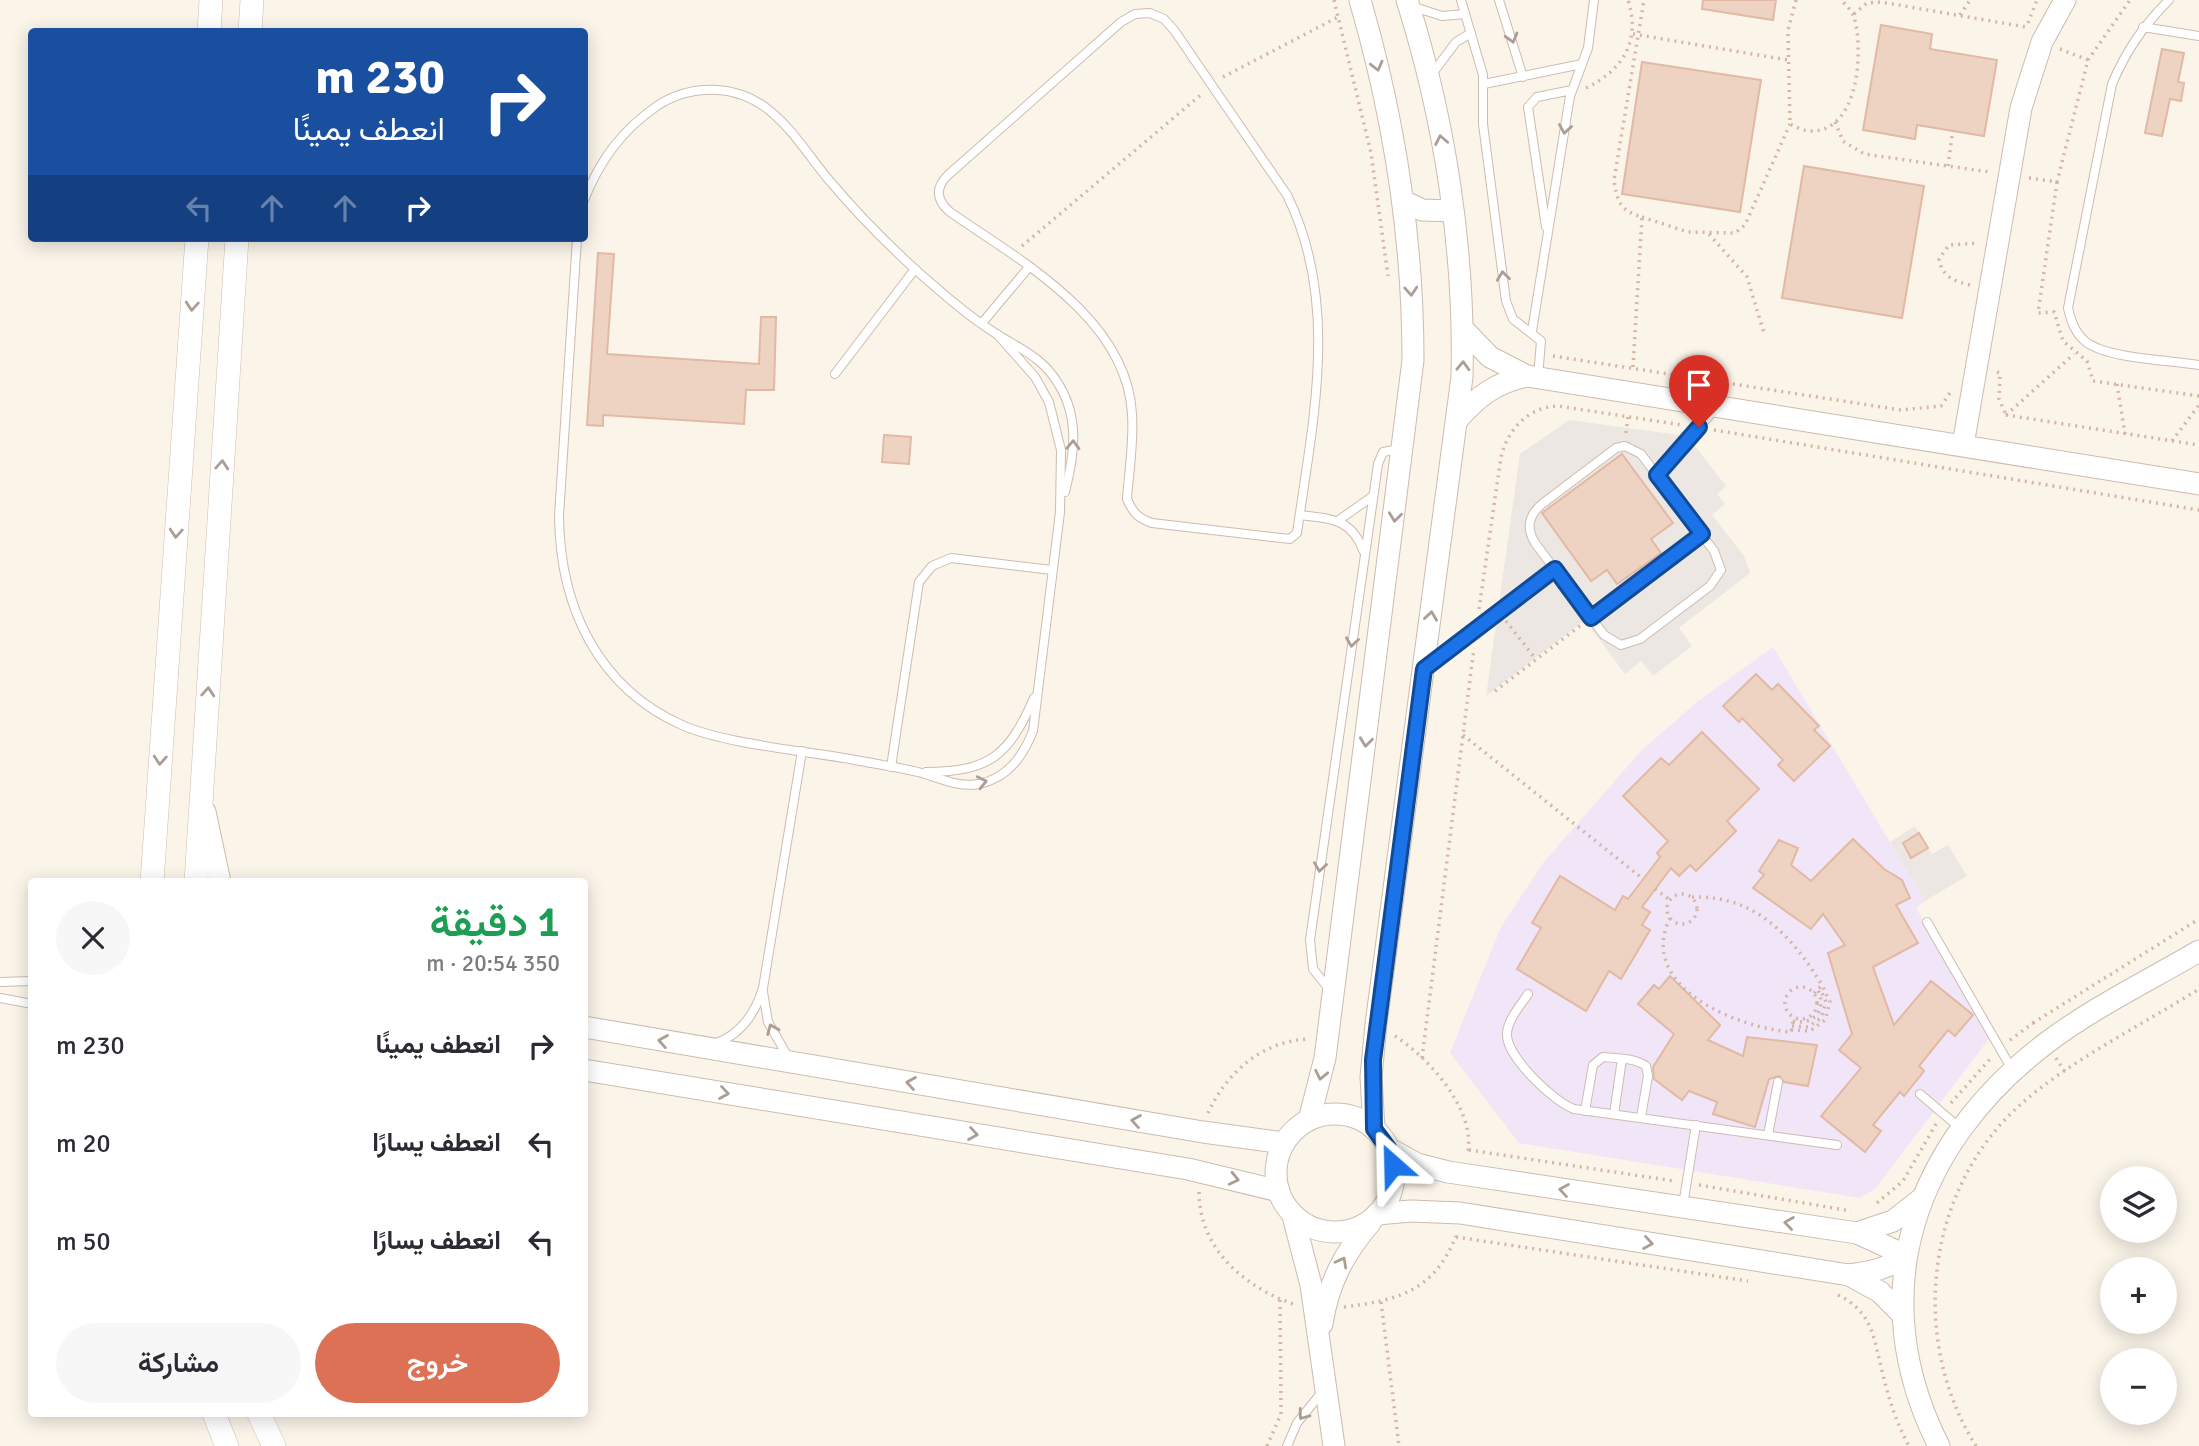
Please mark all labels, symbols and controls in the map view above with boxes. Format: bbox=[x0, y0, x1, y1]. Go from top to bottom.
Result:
one-way arrow bbox=[1504, 32, 1519, 44]
text: 230 m bbox=[315, 47, 445, 107]
icon: right bbox=[469, 56, 560, 147]
one-way arrow bbox=[1369, 60, 1383, 72]
text: انعطف يمينًا bbox=[293, 110, 445, 149]
one-way arrow bbox=[1558, 124, 1573, 135]
one-way arrow bbox=[1434, 134, 1449, 146]
icon: left bbox=[180, 189, 218, 227]
icon: ahead bbox=[253, 189, 291, 227]
icon: ahead bbox=[326, 189, 364, 227]
icon: right bbox=[399, 189, 437, 227]
one-way arrow bbox=[1495, 270, 1510, 281]
one-way arrow bbox=[1404, 285, 1419, 296]
one-way arrow bbox=[185, 301, 200, 312]
pin bbox=[1669, 355, 1729, 427]
one-way arrow bbox=[1455, 360, 1470, 371]
icon: arrive bbox=[1680, 366, 1718, 404]
one-way arrow bbox=[1066, 439, 1081, 450]
one-way arrow bbox=[215, 459, 230, 470]
one-way arrow bbox=[1388, 511, 1403, 523]
one-way arrow bbox=[169, 528, 184, 539]
one-way arrow bbox=[1424, 610, 1439, 622]
one-way arrow bbox=[1345, 636, 1360, 648]
one-way arrow bbox=[200, 686, 215, 697]
one-way arrow bbox=[1358, 737, 1373, 748]
one-way arrow bbox=[153, 755, 168, 766]
one-way arrow bbox=[976, 775, 988, 790]
one-way arrow bbox=[1313, 862, 1328, 873]
text: 1 دقيقة bbox=[429, 897, 560, 948]
button: close bbox=[56, 901, 130, 975]
text: 350 m · 20:54 bbox=[426, 949, 560, 978]
one-way arrow bbox=[766, 1024, 780, 1036]
icon: right bbox=[522, 1027, 560, 1065]
text: انعطف يمينًا bbox=[375, 1029, 501, 1061]
text: 230 m bbox=[56, 1030, 125, 1062]
one-way arrow bbox=[657, 1034, 669, 1049]
one-way arrow bbox=[1315, 1069, 1330, 1081]
one-way arrow bbox=[905, 1076, 917, 1091]
one-way arrow bbox=[718, 1085, 730, 1100]
one-way arrow bbox=[1130, 1114, 1142, 1129]
icon: left bbox=[522, 1125, 560, 1163]
one-way arrow bbox=[967, 1126, 979, 1141]
text: انعطف يسارًا bbox=[372, 1127, 501, 1159]
text: 20 m bbox=[56, 1128, 111, 1160]
position arrow bbox=[1356, 1128, 1430, 1202]
map controls bbox=[2100, 1166, 2177, 1425]
button: layers bbox=[2100, 1166, 2177, 1243]
one-way arrow bbox=[1228, 1171, 1240, 1185]
one-way arrow bbox=[1558, 1183, 1570, 1198]
one-way arrow bbox=[1783, 1216, 1795, 1231]
icon: left bbox=[522, 1223, 560, 1261]
text: انعطف يسارًا bbox=[372, 1225, 501, 1257]
text: 50 m bbox=[56, 1226, 111, 1258]
one-way arrow bbox=[1643, 1235, 1654, 1250]
one-way arrow bbox=[1334, 1257, 1347, 1269]
button: + bbox=[2100, 1257, 2177, 1334]
button: مشاركة bbox=[56, 1323, 301, 1403]
button: خروج bbox=[315, 1323, 560, 1403]
button: − bbox=[2100, 1348, 2177, 1425]
one-way arrow bbox=[1299, 1407, 1312, 1420]

